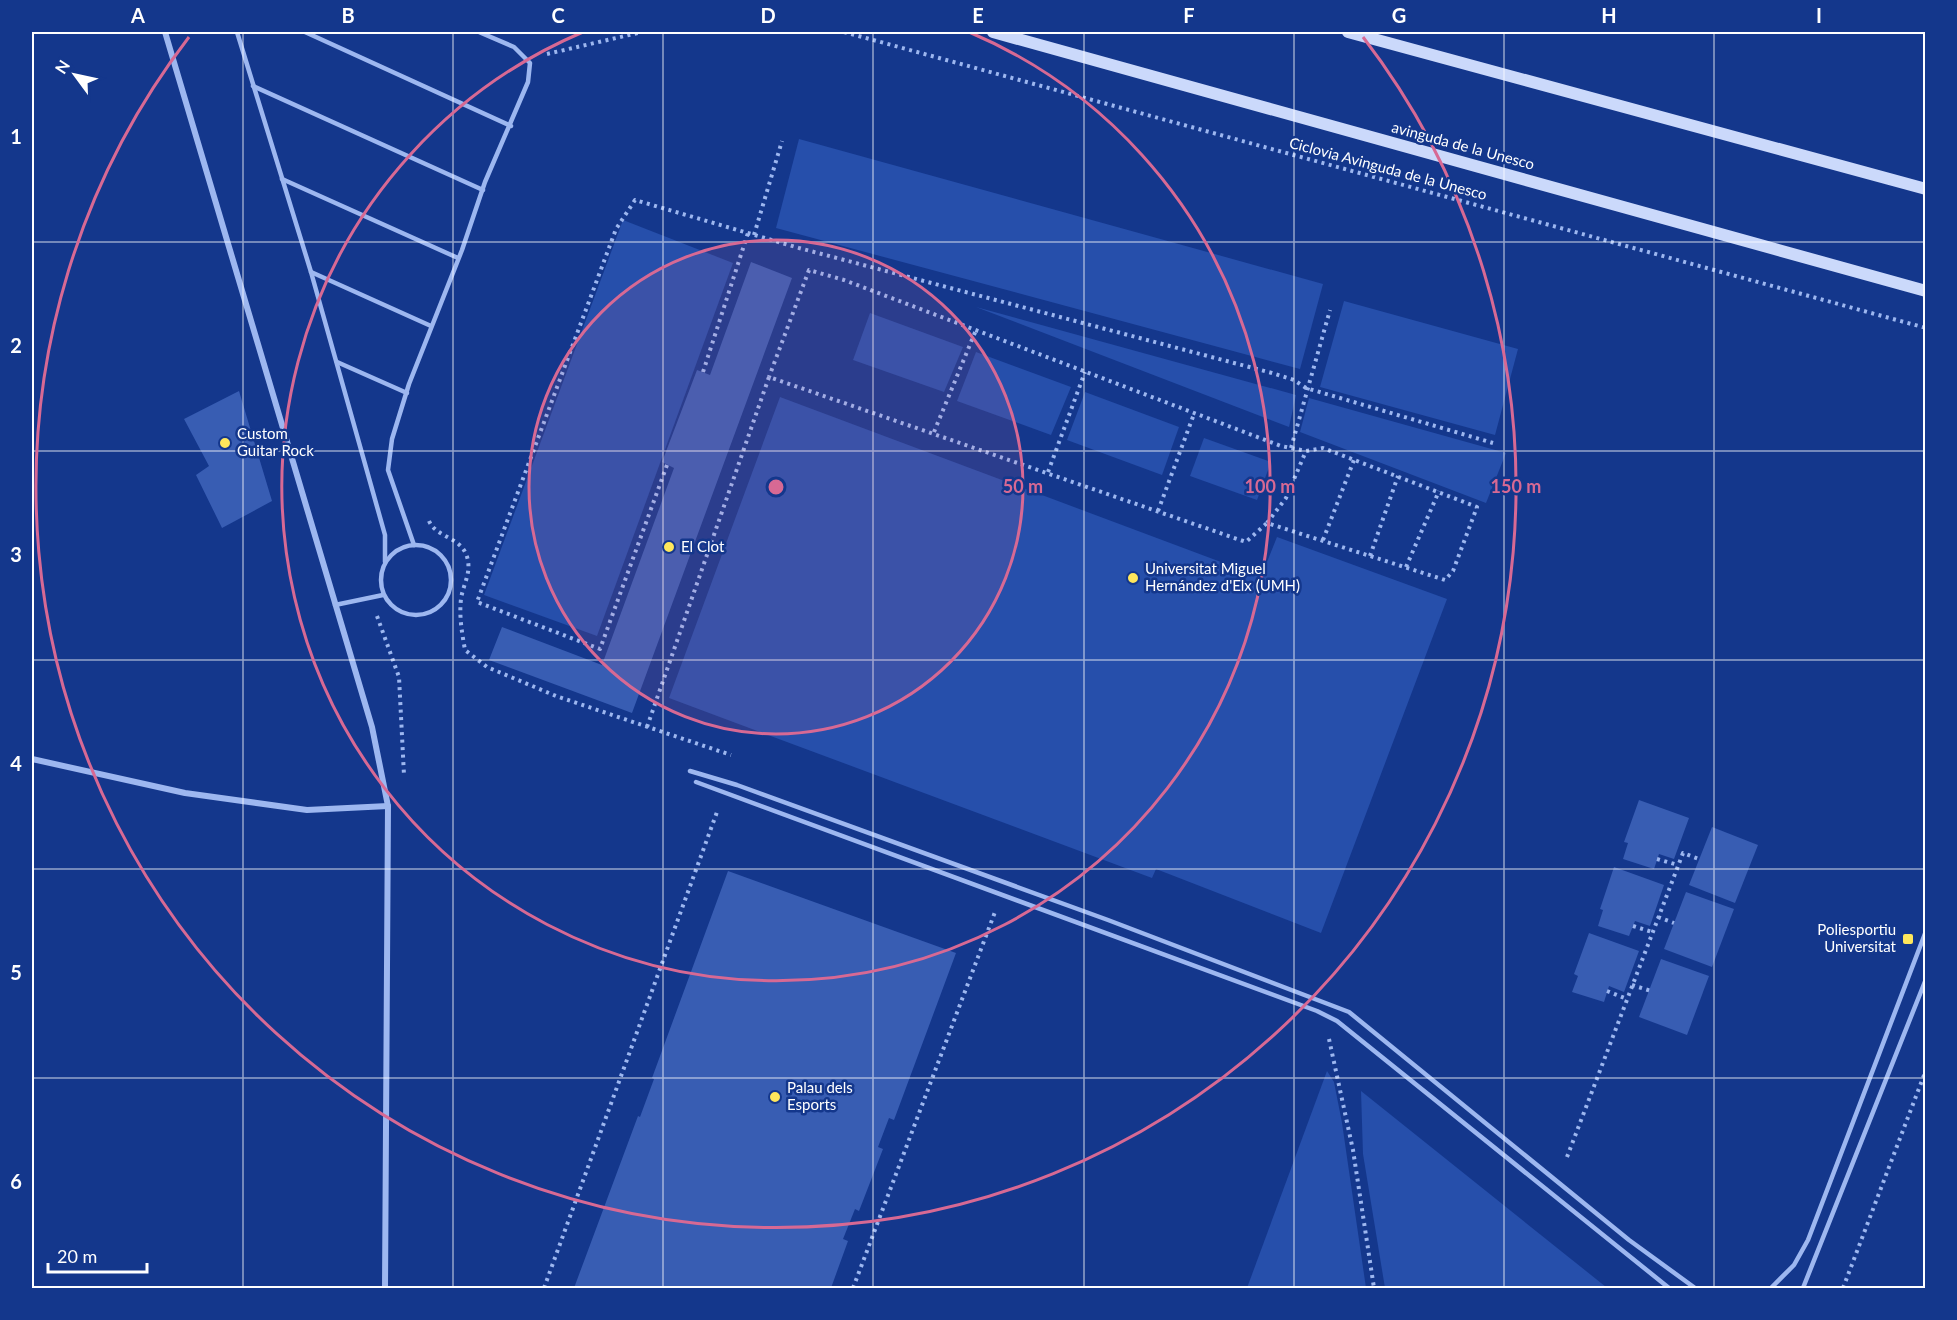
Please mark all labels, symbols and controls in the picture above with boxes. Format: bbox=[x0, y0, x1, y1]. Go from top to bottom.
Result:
text: A bbox=[130, 3, 145, 27]
text: B bbox=[341, 3, 355, 27]
text: C bbox=[551, 3, 565, 27]
text: D bbox=[760, 3, 776, 27]
text: E bbox=[972, 3, 984, 27]
text: F bbox=[1183, 3, 1195, 27]
text: G bbox=[1392, 3, 1406, 27]
text: H bbox=[1601, 3, 1617, 27]
text: I bbox=[1816, 3, 1822, 27]
north arrow bbox=[45, 45, 105, 105]
text: N bbox=[51, 56, 73, 77]
street label: avinguda de la Unesco bbox=[1390, 117, 1537, 173]
text: 1 bbox=[10, 124, 22, 148]
street label: Ciclovia Avinguda de la Unesco bbox=[1287, 133, 1489, 203]
text: 2 bbox=[10, 333, 22, 357]
place label: Custom Guitar Rock bbox=[237, 424, 314, 459]
marker: Custom Guitar Rock bbox=[218, 436, 232, 450]
text: 50 m bbox=[1003, 475, 1043, 497]
text: 100 m bbox=[1245, 475, 1295, 497]
text: 150 m bbox=[1491, 475, 1541, 497]
centre of rings bbox=[766, 477, 786, 497]
place label: El Clot bbox=[681, 537, 725, 555]
marker: El Clot bbox=[662, 540, 676, 554]
text: 3 bbox=[10, 542, 22, 566]
place label: Universitat Miguel Hernández d'Elx (UMH) bbox=[1145, 559, 1300, 594]
marker: Universitat Miguel Hernández d'Elx (UMH) bbox=[1126, 571, 1140, 585]
text: 4 bbox=[10, 751, 22, 775]
place label: Poliesportiu Universitat bbox=[1817, 920, 1897, 955]
marker: Poliesportiu Universitat bbox=[1901, 932, 1915, 946]
text: 5 bbox=[10, 960, 22, 984]
place label: Palau dels Esports bbox=[787, 1078, 853, 1113]
marker: Palau dels Esports bbox=[768, 1090, 782, 1104]
text: 6 bbox=[10, 1169, 22, 1193]
scale bar bbox=[48, 1236, 147, 1274]
text: 20 m bbox=[57, 1245, 97, 1267]

